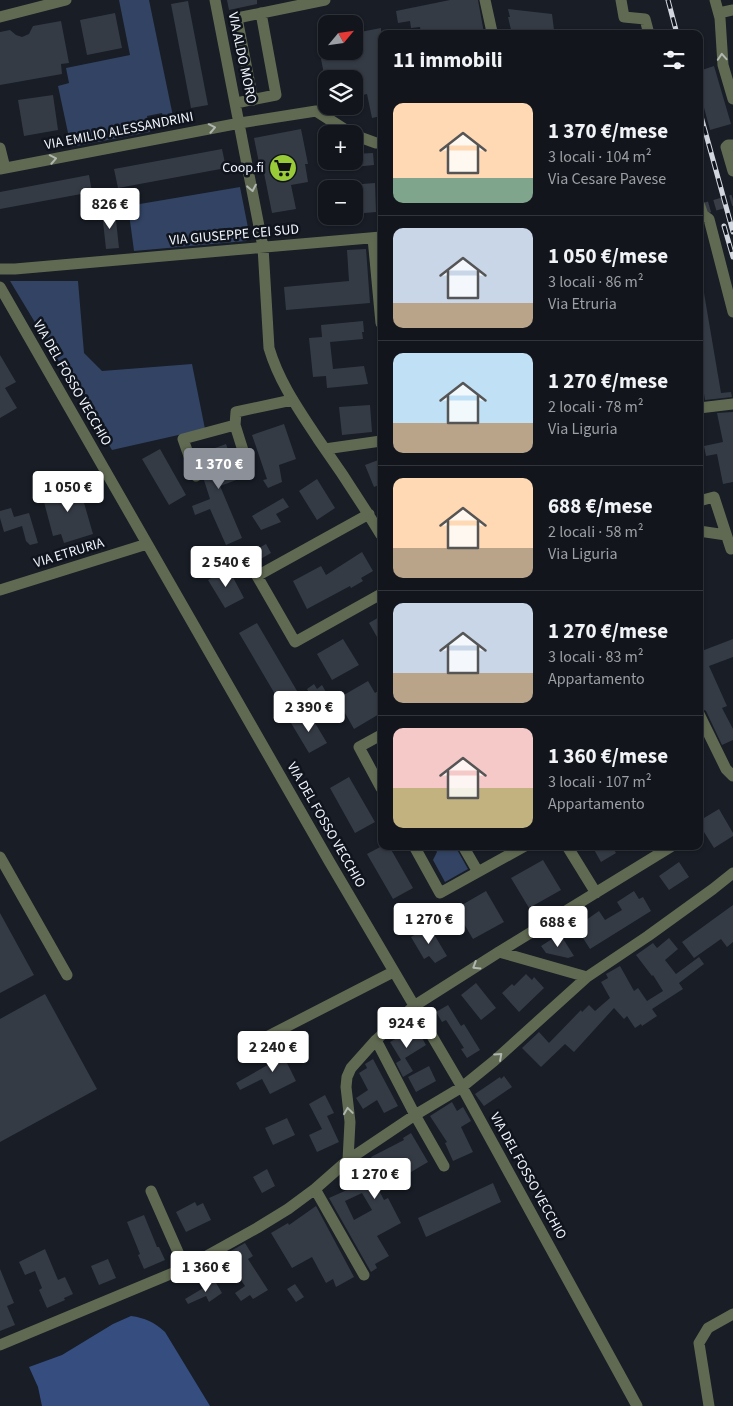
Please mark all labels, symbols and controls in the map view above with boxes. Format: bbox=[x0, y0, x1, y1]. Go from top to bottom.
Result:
street label: VIA ALDO MORO bbox=[223, 10, 261, 106]
north arrow bbox=[318, 15, 362, 60]
map controls bbox=[318, 15, 363, 225]
text: 11 immobili bbox=[393, 45, 502, 75]
icon: filters bbox=[660, 46, 688, 74]
one-way arrow bbox=[717, 52, 728, 60]
button: layers bbox=[318, 70, 363, 115]
street label: VIA EMILIO ALESSANDRINI bbox=[43, 107, 195, 155]
text: 1 370 €/mese bbox=[548, 116, 668, 146]
icon: home bbox=[433, 123, 493, 183]
one-way arrow bbox=[208, 124, 217, 134]
button: + bbox=[318, 125, 363, 170]
text: 3 locali · 104 m² bbox=[548, 146, 652, 168]
supermarket icon: Coop.fi bbox=[268, 153, 298, 183]
one-way arrow bbox=[48, 154, 57, 165]
place label: Coop.fi bbox=[222, 158, 264, 178]
text: Via Cesare Pavese bbox=[548, 168, 666, 190]
button: − bbox=[318, 180, 363, 225]
one-way arrow bbox=[246, 184, 256, 192]
pin: 826 € bbox=[75, 188, 145, 230]
text: 826 € bbox=[92, 193, 129, 215]
street label: VIA GIUSEPPE CEI SUD bbox=[168, 219, 300, 251]
text: 1 050 €/mese bbox=[548, 241, 668, 271]
icon: home bbox=[433, 248, 493, 308]
text: 3 locali · 86 m² bbox=[548, 271, 644, 293]
text: Via Etruria bbox=[548, 293, 617, 315]
street label: VIA DEL FOSSO VECCHIO bbox=[28, 316, 116, 450]
text: 1 270 €/mese bbox=[548, 366, 668, 396]
icon: home bbox=[433, 373, 493, 433]
text: 2 locali · 78 m² bbox=[548, 396, 644, 418]
text: Via Liguria bbox=[548, 418, 617, 440]
pin: 1 370 € bbox=[173, 448, 265, 490]
text: 1 370 € bbox=[195, 453, 243, 475]
pin: 1 050 € bbox=[22, 470, 114, 513]
text: 1 050 € bbox=[44, 476, 92, 498]
text: 688 €/mese bbox=[548, 491, 653, 521]
icon: home bbox=[433, 498, 493, 558]
text: 2 locali · 58 m² bbox=[548, 521, 644, 543]
street label: VIA ETRURIA bbox=[31, 533, 107, 573]
text: Via Liguria bbox=[548, 543, 617, 565]
pin: 2 540 € bbox=[180, 546, 272, 588]
text: 2 540 € bbox=[202, 551, 250, 573]
text: 1 270 €/mese bbox=[548, 616, 668, 646]
icon: home bbox=[433, 623, 493, 683]
text: 3 locali · 83 m² bbox=[548, 646, 644, 668]
text: Appartamento bbox=[548, 668, 645, 690]
pin: 2 390 € bbox=[263, 690, 355, 733]
text: 2 390 € bbox=[285, 696, 333, 718]
text: 1 360 €/mese bbox=[548, 741, 668, 771]
icon: home bbox=[433, 748, 493, 808]
street label: VIA DEL FOSSO VECCHIO bbox=[282, 758, 370, 892]
text: 3 locali · 107 m² bbox=[548, 771, 652, 793]
text: Appartamento bbox=[548, 793, 645, 815]
pin: 1 270 € bbox=[383, 902, 475, 945]
pin: 688 € bbox=[523, 906, 593, 948]
text: 1 270 € bbox=[405, 908, 453, 930]
text: 688 € bbox=[540, 911, 577, 933]
one-way arrow bbox=[472, 960, 481, 970]
pin: 924 € bbox=[372, 1006, 442, 1049]
text: 924 € bbox=[389, 1012, 426, 1034]
pin: 2 240 € bbox=[227, 1030, 319, 1073]
text: 2 240 € bbox=[249, 1036, 297, 1058]
one-way arrow bbox=[494, 1053, 503, 1062]
one-way arrow bbox=[343, 1107, 354, 1115]
street label: VIA DEL FOSSO VECCHIO bbox=[485, 1109, 571, 1243]
pin: 1 270 € bbox=[329, 1158, 421, 1200]
text: 1 270 € bbox=[351, 1163, 399, 1185]
pin: 1 360 € bbox=[160, 1250, 252, 1293]
text: 1 360 € bbox=[182, 1256, 230, 1278]

